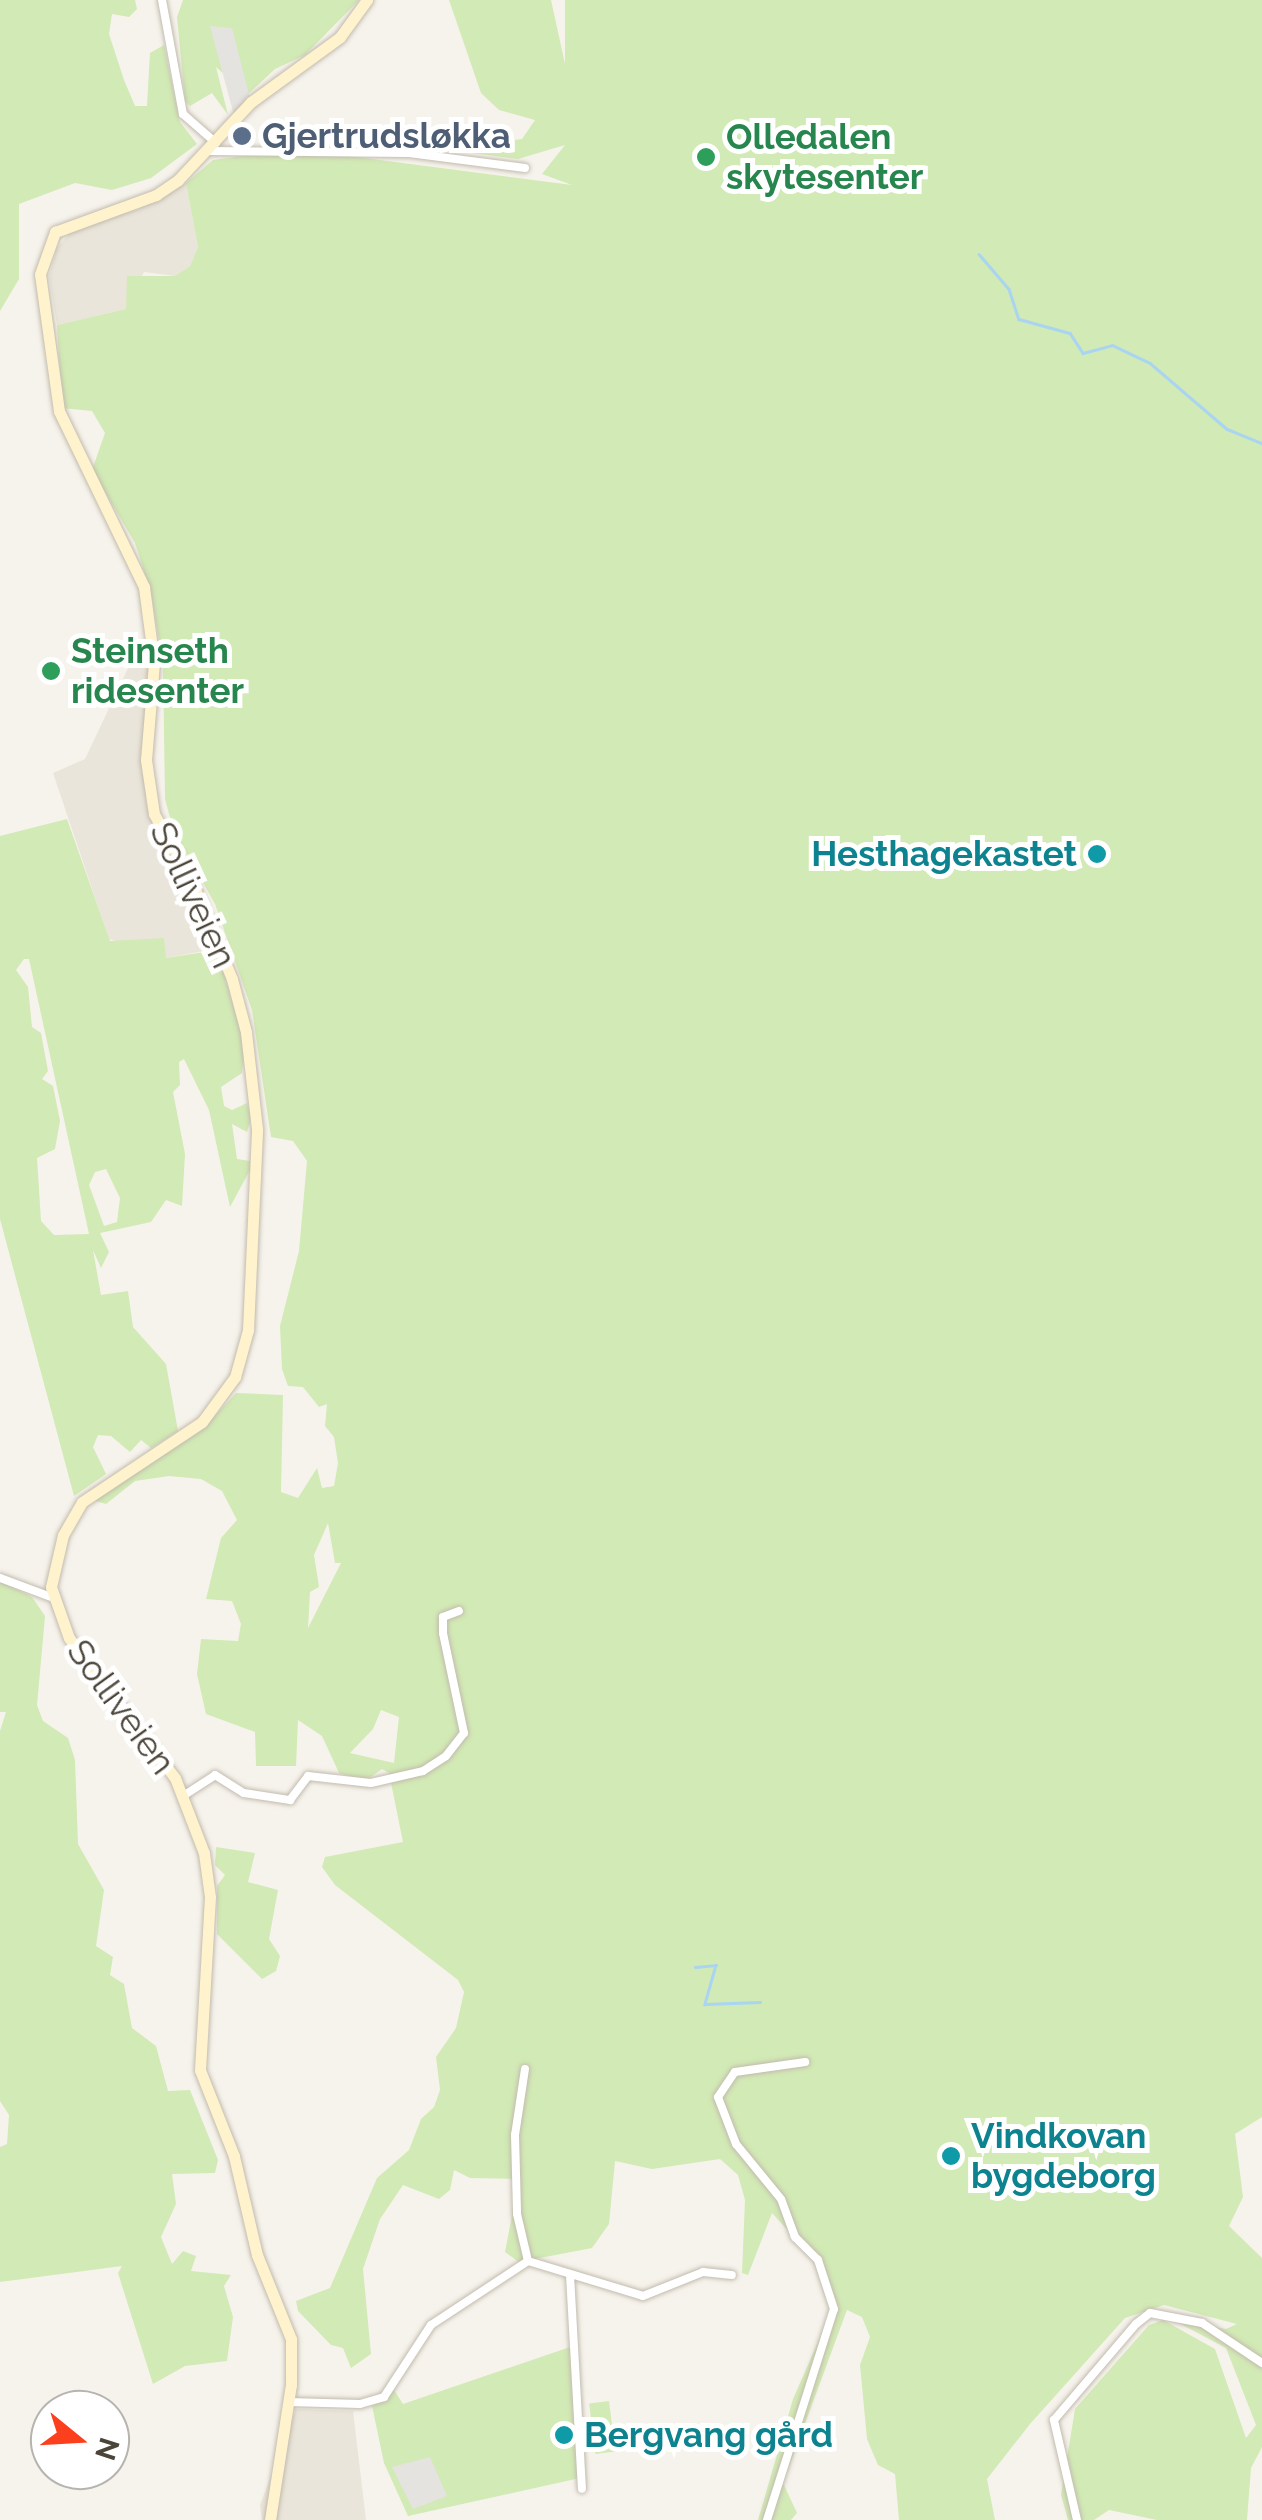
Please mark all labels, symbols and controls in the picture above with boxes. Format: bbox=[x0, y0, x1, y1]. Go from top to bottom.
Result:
place label: Gjertrudsløkka bbox=[262, 115, 511, 157]
place label: Olledalen skytesenter bbox=[726, 116, 923, 198]
marker: Gjertrudsløkka bbox=[231, 125, 253, 147]
marker: Olledalen skytesenter bbox=[695, 146, 717, 168]
place label: Steinseth ridesenter bbox=[71, 630, 244, 712]
marker: Steinseth ridesenter bbox=[40, 660, 62, 682]
street label: Solliveien bbox=[141, 815, 245, 975]
place label: Hesthagekastet bbox=[811, 833, 1077, 875]
marker: Hesthagekastet bbox=[1086, 843, 1108, 865]
street label: Solliveien bbox=[58, 1632, 184, 1782]
place label: Vindkovan bygdeborg bbox=[971, 2115, 1156, 2197]
marker: Vindkovan bygdeborg bbox=[940, 2145, 962, 2167]
north arrow bbox=[30, 2390, 130, 2490]
place label: Bergvang gård bbox=[584, 2414, 833, 2456]
marker: Bergvang gård bbox=[553, 2424, 575, 2446]
text: N bbox=[88, 2434, 126, 2464]

